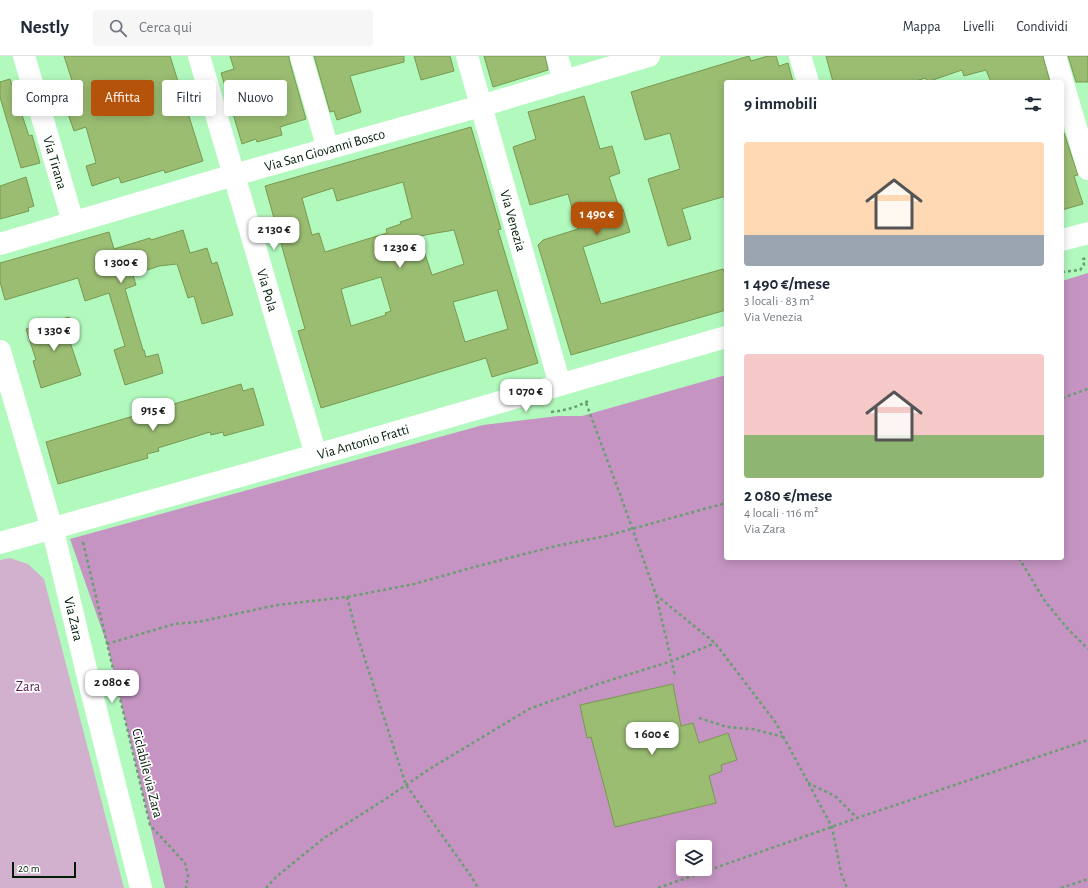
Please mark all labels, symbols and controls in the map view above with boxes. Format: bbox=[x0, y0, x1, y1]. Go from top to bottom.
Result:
search box bbox=[93, 10, 373, 46]
icon: search bbox=[107, 17, 129, 39]
text: Nestly bbox=[20, 18, 69, 37]
text: Cerca qui bbox=[139, 20, 192, 35]
text: Mappa bbox=[903, 20, 941, 34]
text: Livelli bbox=[963, 20, 994, 34]
text: Condividi bbox=[1016, 20, 1068, 34]
chip: Compra bbox=[12, 80, 83, 116]
chip: Affitta bbox=[91, 80, 154, 116]
chip: Filtri bbox=[162, 80, 216, 116]
chip: Nuovo bbox=[224, 80, 287, 116]
icon: filters bbox=[1022, 93, 1044, 115]
text: 9 immobili bbox=[744, 95, 817, 112]
street label: Via San Giovanni Bosco bbox=[263, 127, 387, 174]
street label: Via Tirana bbox=[40, 134, 69, 191]
icon: home bbox=[858, 168, 930, 240]
street label: Via Venezia bbox=[497, 189, 528, 254]
pin: 1 490 € bbox=[560, 202, 634, 236]
text: 1 490 € bbox=[580, 208, 614, 221]
pin: 2 130 € bbox=[237, 217, 311, 251]
text: 2 130 € bbox=[257, 223, 291, 236]
pin: 1 230 € bbox=[363, 235, 437, 269]
text: 1 230 € bbox=[383, 241, 417, 254]
pin: 1 300 € bbox=[84, 250, 158, 284]
text: 1 300 € bbox=[104, 256, 138, 269]
street label: Via Pola bbox=[254, 268, 280, 314]
text: 1 490 €/mese bbox=[744, 275, 830, 292]
text: 3 locali · 83 m² bbox=[744, 295, 814, 308]
text: Via Venezia bbox=[744, 311, 803, 324]
pin: 1 330 € bbox=[17, 318, 91, 352]
text: 1 330 € bbox=[38, 324, 70, 337]
pin: 1 070 € bbox=[489, 379, 563, 413]
icon: home bbox=[858, 380, 930, 452]
text: 1 070 € bbox=[509, 385, 543, 398]
pin: 915 € bbox=[125, 398, 181, 432]
text: 915 € bbox=[141, 404, 165, 417]
street label: Via Antonio Fratti bbox=[316, 423, 411, 462]
text: 2 080 €/mese bbox=[744, 487, 832, 504]
text: 4 locali · 116 m² bbox=[744, 507, 819, 520]
text: Via Zara bbox=[744, 523, 785, 536]
street label: Via Zara bbox=[61, 596, 85, 643]
pin: 2 080 € bbox=[75, 670, 149, 704]
text: 2 080 € bbox=[94, 676, 130, 689]
park label: Zara bbox=[16, 680, 41, 694]
pin: 1 600 € bbox=[615, 722, 689, 756]
street label: Ciclabile via Zara bbox=[129, 727, 165, 820]
text: 1 600 € bbox=[635, 728, 669, 741]
map controls bbox=[676, 840, 712, 876]
button: layers bbox=[676, 840, 712, 876]
scale bar bbox=[12, 860, 76, 879]
text: 20 m bbox=[18, 863, 39, 874]

